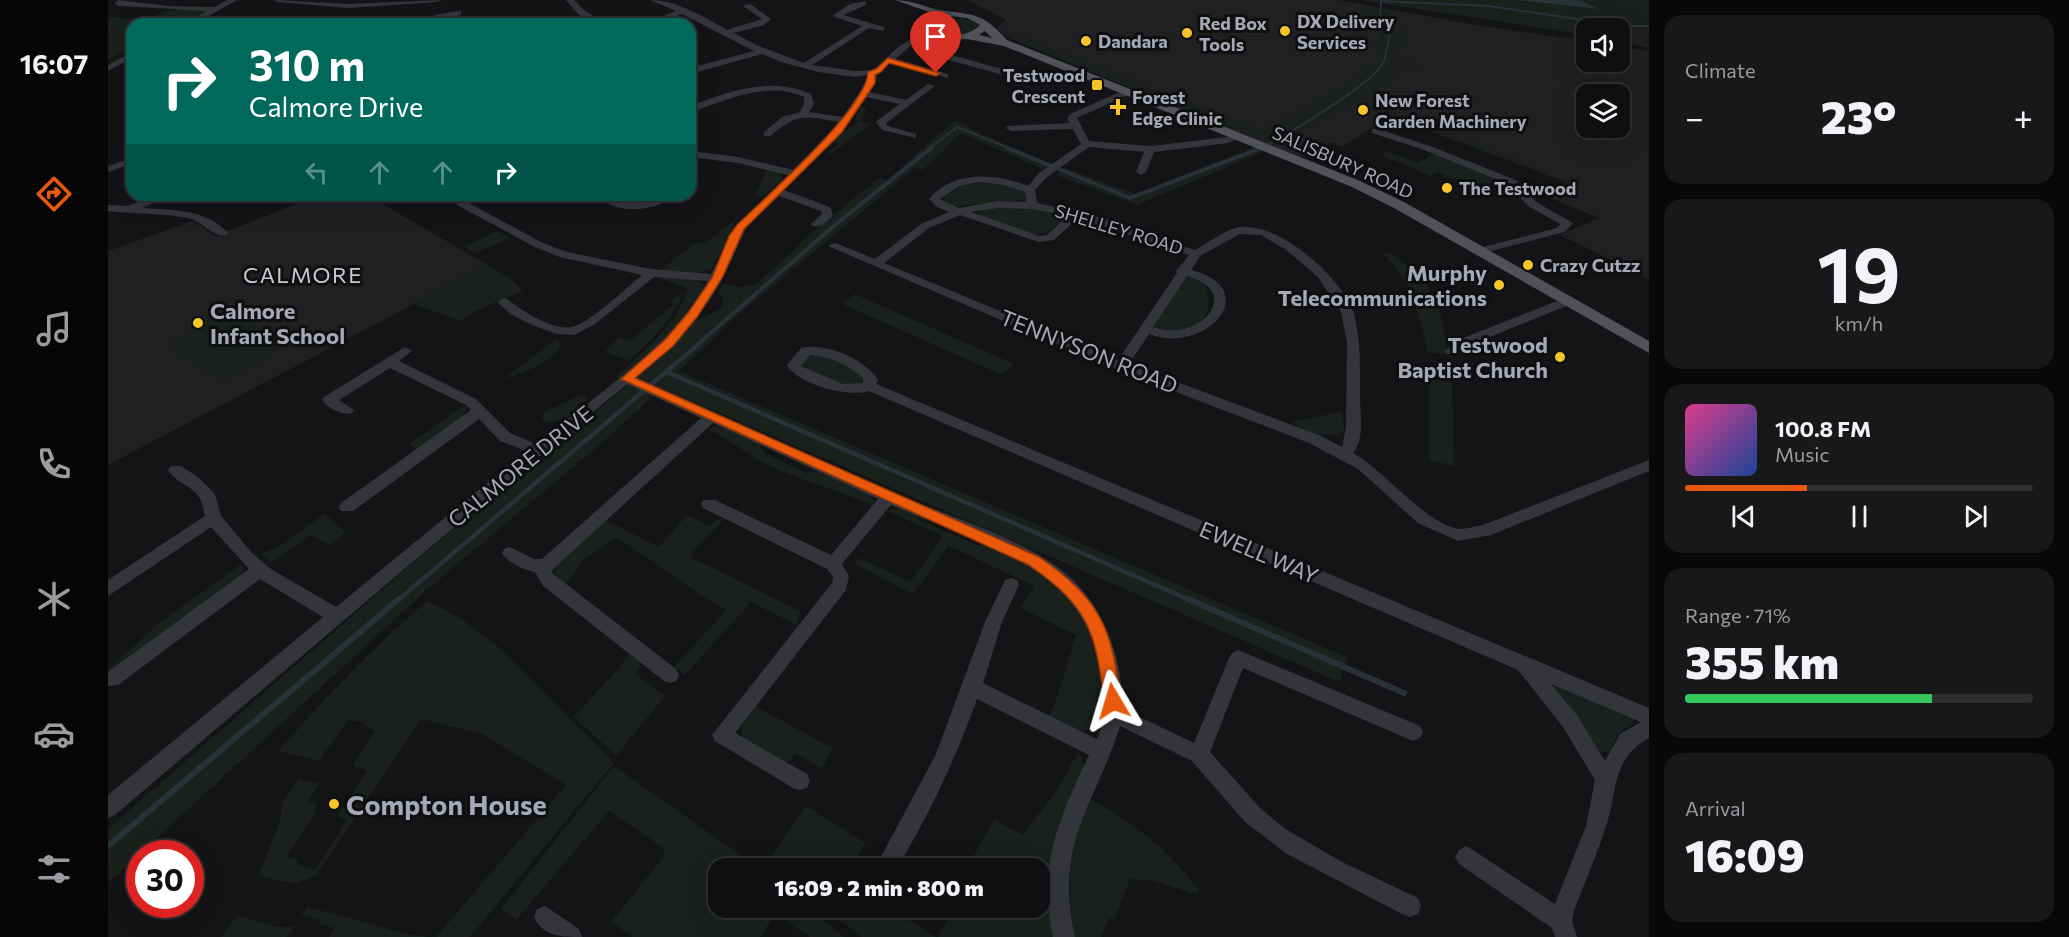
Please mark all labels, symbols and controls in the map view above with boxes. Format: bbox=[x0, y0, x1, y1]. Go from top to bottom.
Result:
place label: DX Delivery Services bbox=[1297, 10, 1395, 53]
pin bbox=[910, 11, 961, 73]
place label: Red Box Tools bbox=[1199, 12, 1267, 55]
map controls bbox=[1576, 18, 1630, 138]
button: sound bbox=[1576, 18, 1630, 72]
icon: arrive bbox=[919, 20, 952, 53]
marker: DX Delivery Services bbox=[1278, 24, 1292, 38]
marker: Red Box Tools bbox=[1180, 26, 1194, 40]
place label: Dandara bbox=[1098, 30, 1168, 52]
marker: Dandara bbox=[1079, 34, 1093, 48]
text: 310 m bbox=[249, 38, 365, 90]
icon: right bbox=[150, 42, 228, 120]
text: 16:07 bbox=[20, 47, 88, 80]
text: Climate bbox=[1685, 58, 1755, 82]
place label: Testwood Crescent bbox=[1003, 64, 1085, 107]
marker: Testwood Crescent bbox=[1090, 78, 1104, 92]
button: layers bbox=[1576, 84, 1630, 138]
place label: Forest Edge Clinic bbox=[1132, 86, 1223, 129]
text: 23° bbox=[1821, 88, 1897, 143]
place label: New Forest Garden Machinery bbox=[1375, 89, 1527, 132]
text: Calmore Drive bbox=[249, 90, 423, 123]
text: − bbox=[1685, 96, 1704, 137]
text: + bbox=[2014, 96, 2033, 137]
marker: Forest Edge Clinic bbox=[1109, 98, 1127, 116]
marker: New Forest Garden Machinery bbox=[1356, 103, 1370, 117]
street label: SALISBURY ROAD bbox=[1269, 121, 1417, 203]
icon: left bbox=[300, 156, 333, 189]
icon: ahead bbox=[363, 156, 396, 189]
icon: ahead bbox=[426, 156, 459, 189]
icon: right bbox=[489, 156, 522, 189]
icon: directions bbox=[33, 173, 75, 215]
place label: The Testwood bbox=[1459, 177, 1576, 199]
marker: The Testwood bbox=[1440, 181, 1454, 195]
street label: SHELLEY ROAD bbox=[1052, 199, 1186, 259]
text: 19 bbox=[1817, 224, 1901, 319]
place label: Crazy Cutzz bbox=[1540, 254, 1640, 276]
marker: Crazy Cutzz bbox=[1521, 258, 1535, 272]
place label: Murphy Telecommunications bbox=[1278, 259, 1487, 311]
district label: CALMORE bbox=[243, 261, 363, 288]
marker: Murphy Telecommunications bbox=[1492, 278, 1506, 292]
place label: Calmore Infant School bbox=[210, 297, 345, 349]
street label: TENNYSON ROAD bbox=[996, 303, 1182, 399]
icon: music bbox=[33, 308, 75, 350]
text: km/h bbox=[1835, 311, 1883, 335]
marker: Calmore Infant School bbox=[191, 316, 205, 330]
place label: Testwood Baptist Church bbox=[1397, 331, 1548, 383]
marker: Testwood Baptist Church bbox=[1553, 350, 1567, 364]
street label: CALMORE DRIVE bbox=[442, 399, 598, 533]
text: 100.8 FM bbox=[1775, 415, 1871, 442]
text: Music bbox=[1775, 442, 1829, 466]
icon: phone bbox=[33, 443, 75, 485]
icon: previous bbox=[1727, 500, 1760, 533]
icon: pause bbox=[1843, 500, 1876, 533]
icon: next bbox=[1959, 500, 1992, 533]
street label: EWELL WAY bbox=[1196, 515, 1322, 589]
icon: climate bbox=[33, 578, 75, 620]
text: Range · 71% bbox=[1685, 603, 1791, 627]
text: 355 km bbox=[1685, 633, 1839, 688]
position arrow bbox=[1081, 669, 1145, 733]
icon: car bbox=[33, 713, 75, 755]
place label: Compton House bbox=[346, 788, 547, 821]
text: Arrival bbox=[1685, 796, 1746, 820]
marker: Compton House bbox=[327, 797, 341, 811]
text: 16:09 bbox=[1685, 826, 1805, 881]
speed limit sign: 30 bbox=[126, 840, 204, 918]
icon: filters bbox=[33, 848, 75, 890]
text: 16:09 · 2 min · 800 m bbox=[774, 874, 984, 901]

